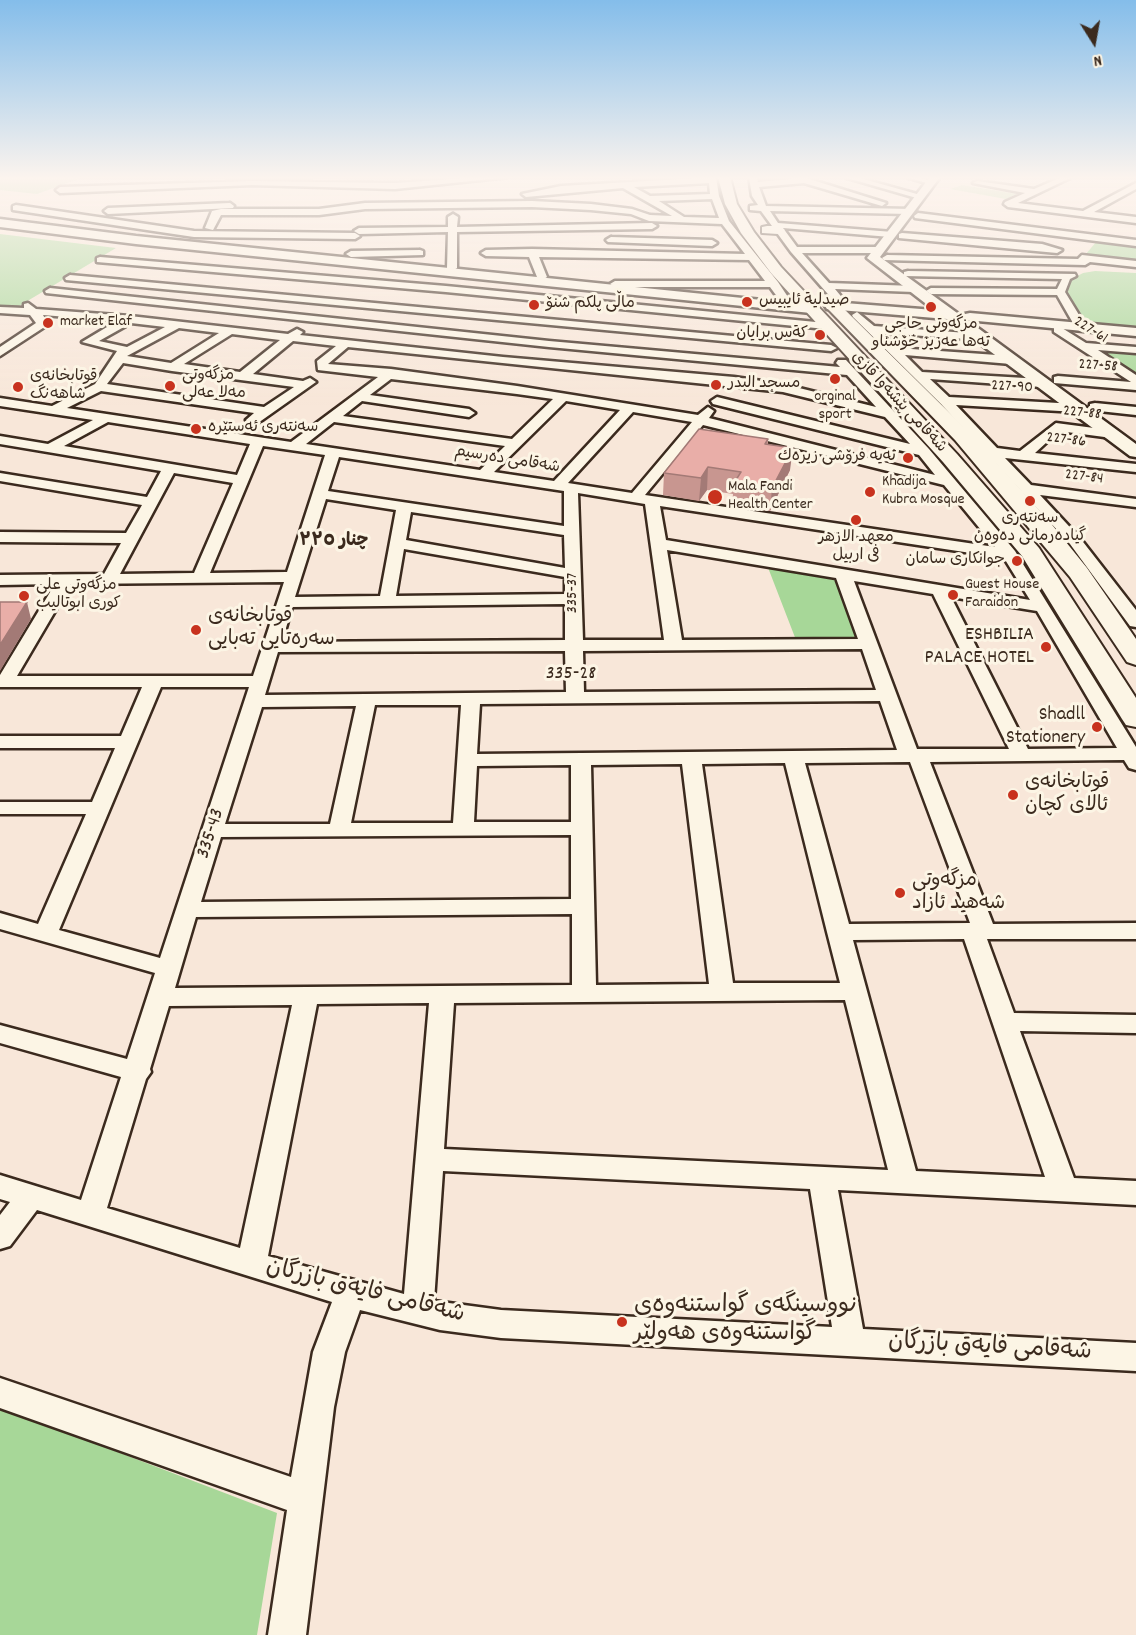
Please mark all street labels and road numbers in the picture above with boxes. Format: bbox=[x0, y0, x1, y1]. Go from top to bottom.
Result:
street label: 227-61 bbox=[1069, 313, 1111, 349]
street label: شەقامی پێشەوا قازی bbox=[846, 348, 950, 458]
street label: 227-58 bbox=[1078, 356, 1118, 378]
street label: 227-90 bbox=[991, 377, 1033, 399]
street label: 227-88 bbox=[1062, 402, 1102, 426]
street label: 227-86 bbox=[1045, 429, 1087, 453]
street label: شەقامی دەرسیم bbox=[453, 443, 561, 479]
street label: 227-84 bbox=[1064, 466, 1104, 490]
street label: 335-37 bbox=[564, 573, 584, 613]
street label: 335-28 bbox=[546, 663, 596, 687]
street label: 335-43 bbox=[193, 806, 231, 862]
street label: شەقامی فایەق بازرگان bbox=[263, 1254, 467, 1332]
street label: شەقامی فایەق بازرگان bbox=[888, 1329, 1092, 1369]

